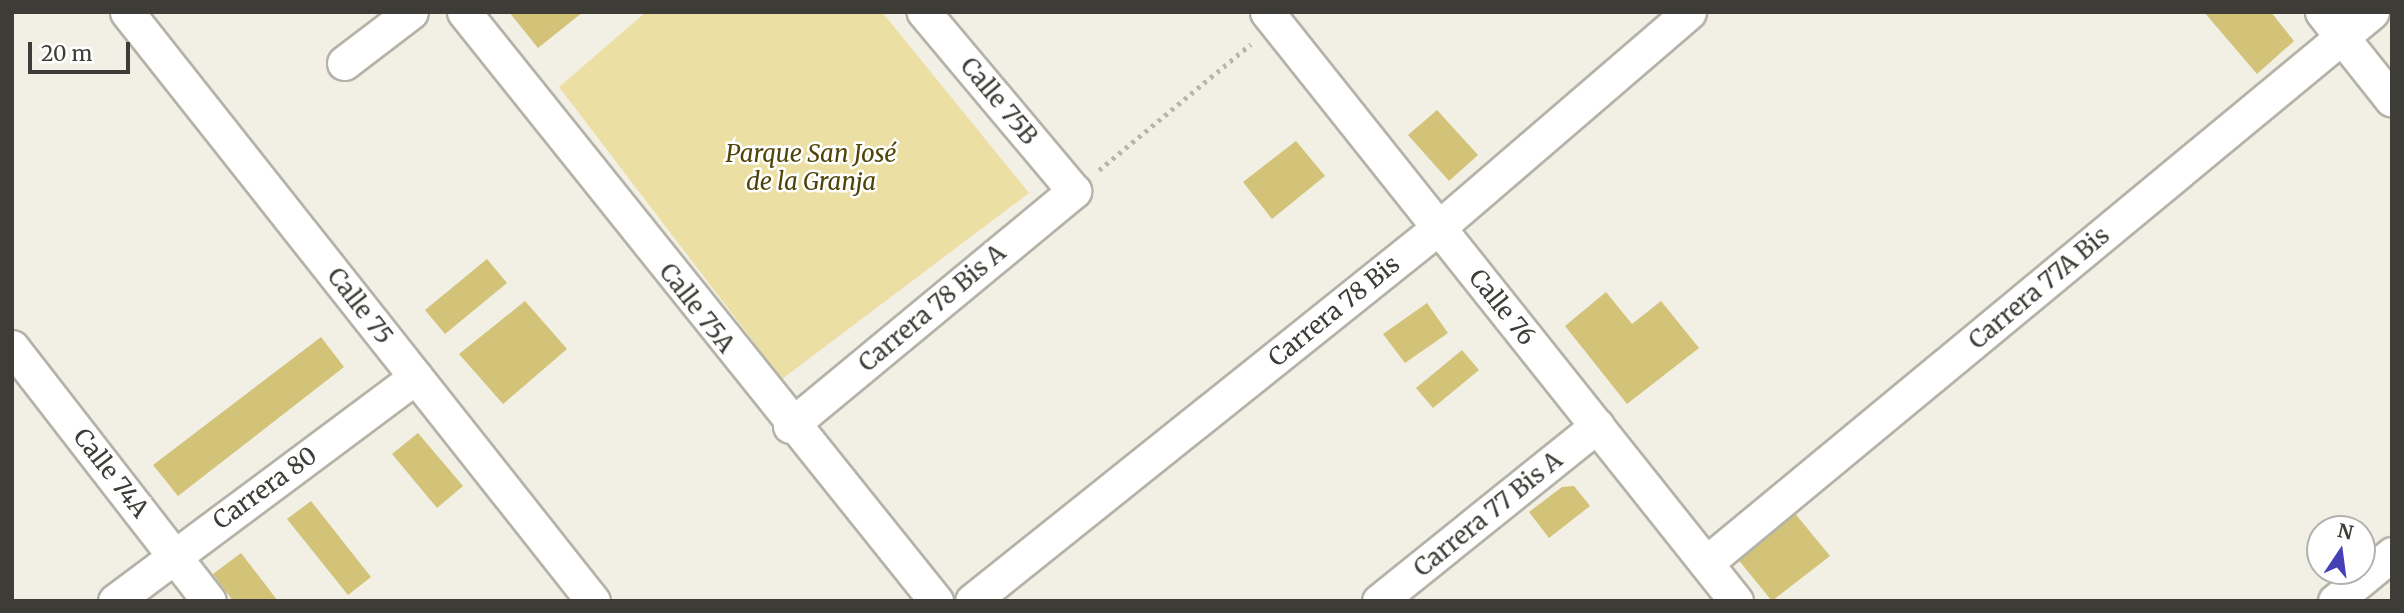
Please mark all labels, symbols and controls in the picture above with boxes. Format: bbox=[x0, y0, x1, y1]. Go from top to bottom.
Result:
scale bar bbox=[32, 28, 133, 72]
text: 20 m bbox=[41, 40, 92, 67]
street label: Calle 75B bbox=[954, 52, 1044, 150]
park label: Parque San José de la Granja bbox=[725, 140, 897, 196]
street label: Carrera 77A Bis bbox=[1963, 221, 2115, 355]
street label: Carrera 78 Bis A bbox=[853, 238, 1011, 378]
street label: Carrera 78 Bis bbox=[1263, 249, 1405, 373]
street label: Calle 75A bbox=[653, 258, 741, 358]
street label: Calle 75 bbox=[321, 262, 399, 350]
street label: Calle 76 bbox=[1463, 263, 1541, 351]
street label: Calle 74A bbox=[67, 423, 155, 523]
street label: Carrera 80 bbox=[208, 441, 322, 535]
street label: Carrera 77 Bis A bbox=[1408, 445, 1568, 583]
north arrow bbox=[2306, 515, 2376, 585]
text: N bbox=[2335, 518, 2355, 545]

